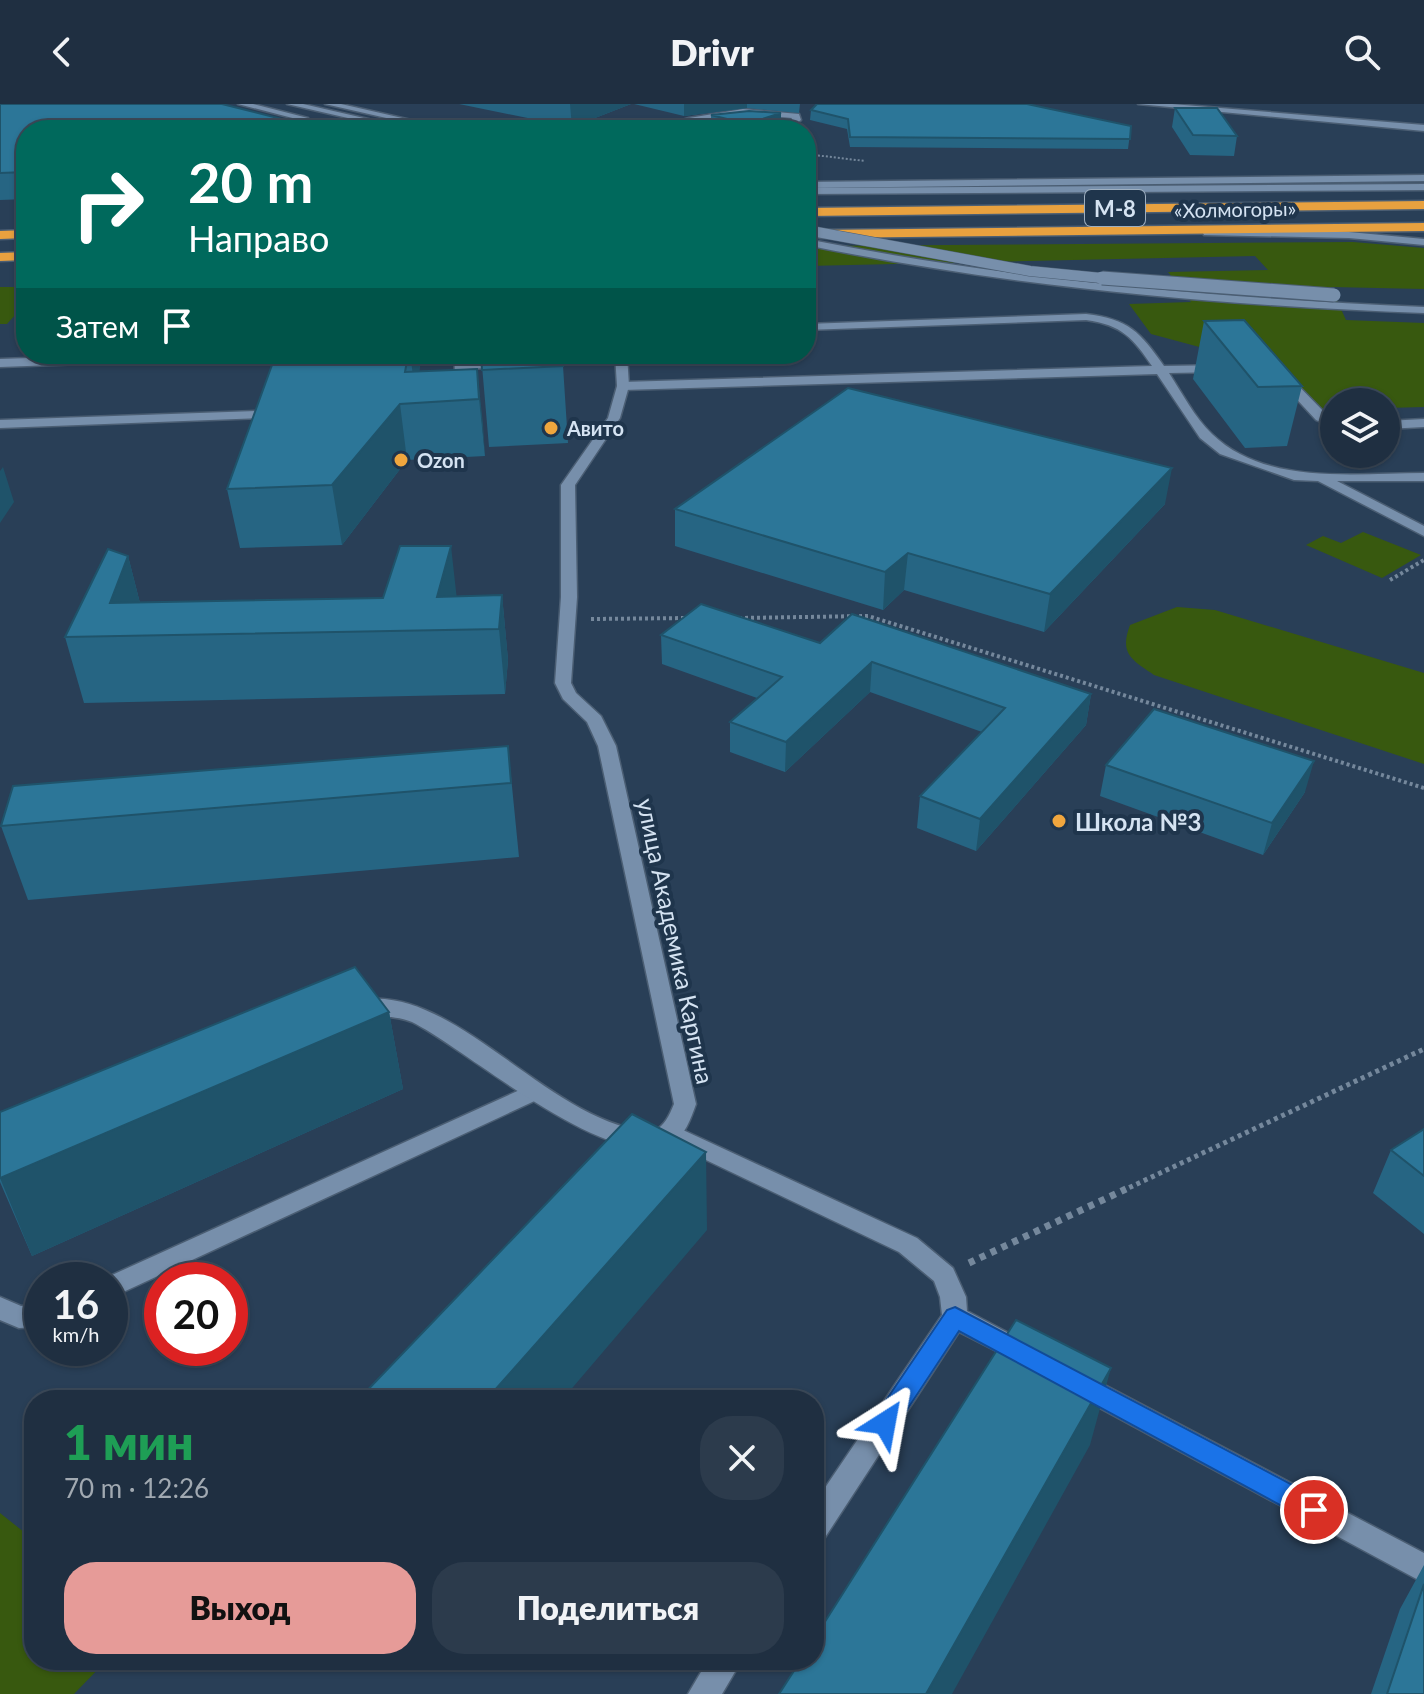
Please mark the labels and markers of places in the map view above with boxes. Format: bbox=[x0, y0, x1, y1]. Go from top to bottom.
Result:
place label: Авито bbox=[566, 416, 624, 440]
marker: Авито bbox=[542, 419, 560, 437]
place label: Ozon bbox=[417, 448, 465, 472]
marker: Ozon bbox=[392, 451, 410, 469]
place label: Школа №3 bbox=[1075, 807, 1201, 836]
marker: Школа №3 bbox=[1050, 812, 1068, 830]
pin bbox=[1280, 1476, 1348, 1544]

